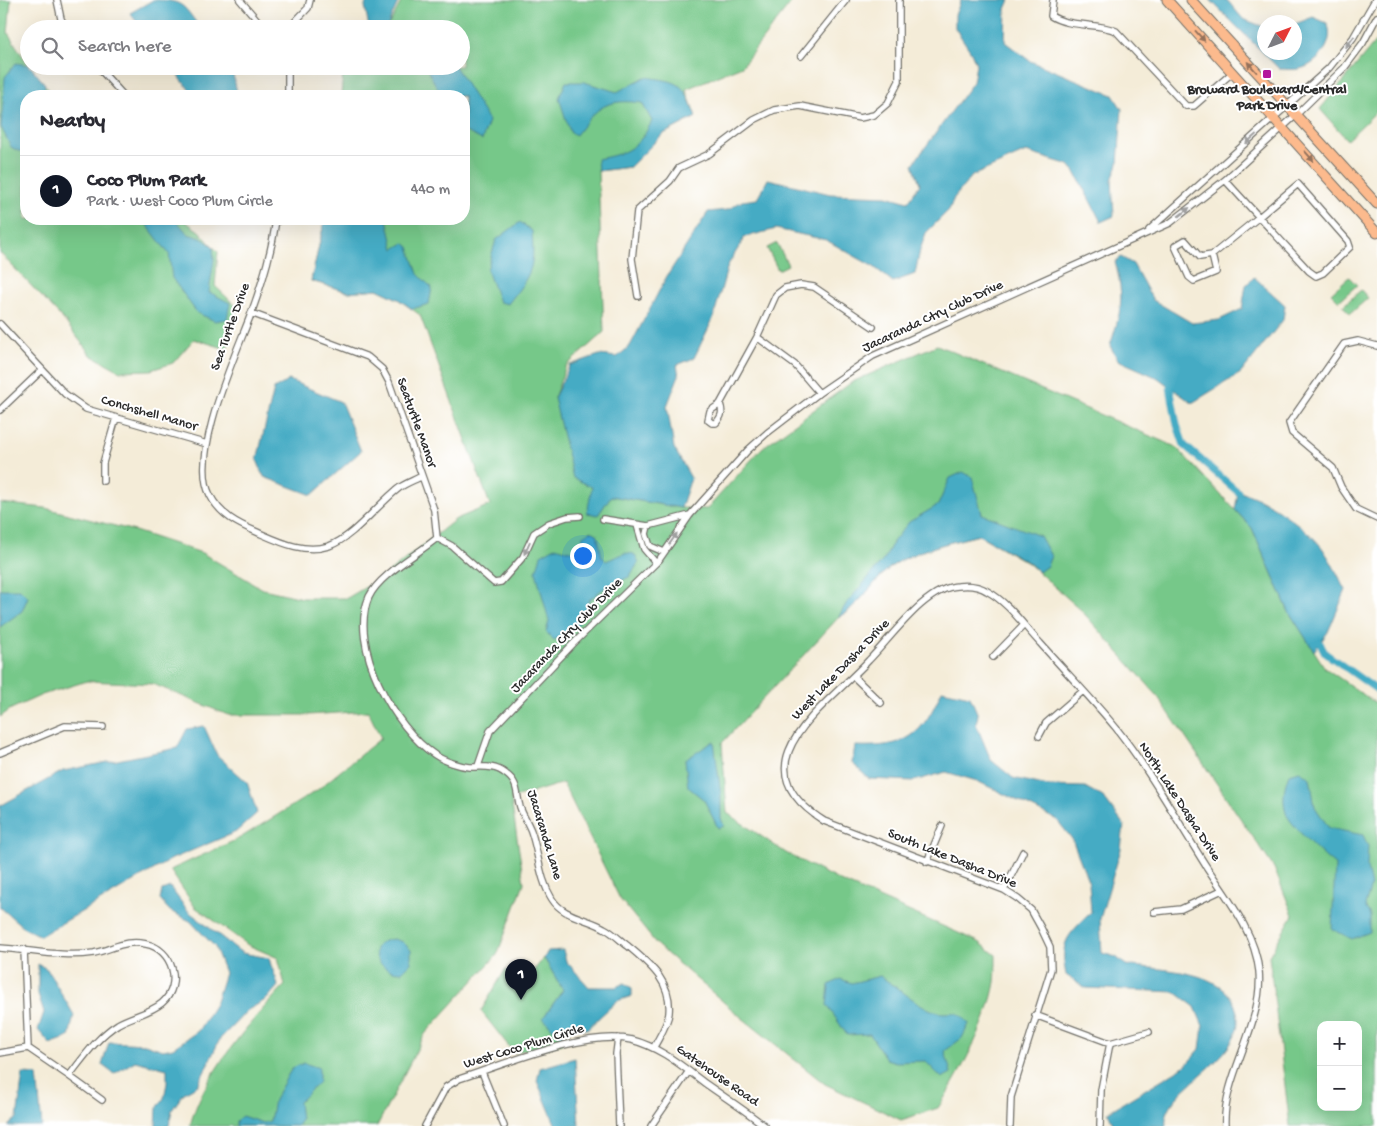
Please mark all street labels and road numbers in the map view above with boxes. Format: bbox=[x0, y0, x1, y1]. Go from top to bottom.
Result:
street label: Jacaranda Ctry Club Drive bbox=[860, 277, 1007, 357]
street label: Sea Turtle Drive bbox=[207, 280, 255, 373]
street label: Seaturtle Manor bbox=[392, 376, 440, 471]
street label: Conchshell Manor bbox=[99, 392, 200, 436]
street label: Jacaranda Ctry Club Drive bbox=[508, 574, 627, 697]
street label: West Lake Dasha Drive bbox=[788, 615, 894, 724]
street label: North Lake Dasha Drive bbox=[1134, 739, 1224, 865]
street label: Jacaranda Lane bbox=[522, 788, 566, 883]
street label: South Lake Dasha Drive bbox=[885, 825, 1020, 893]
street label: West Coco Plum Circle bbox=[462, 1020, 587, 1073]
street label: Gatehouse Road bbox=[672, 1041, 763, 1112]

